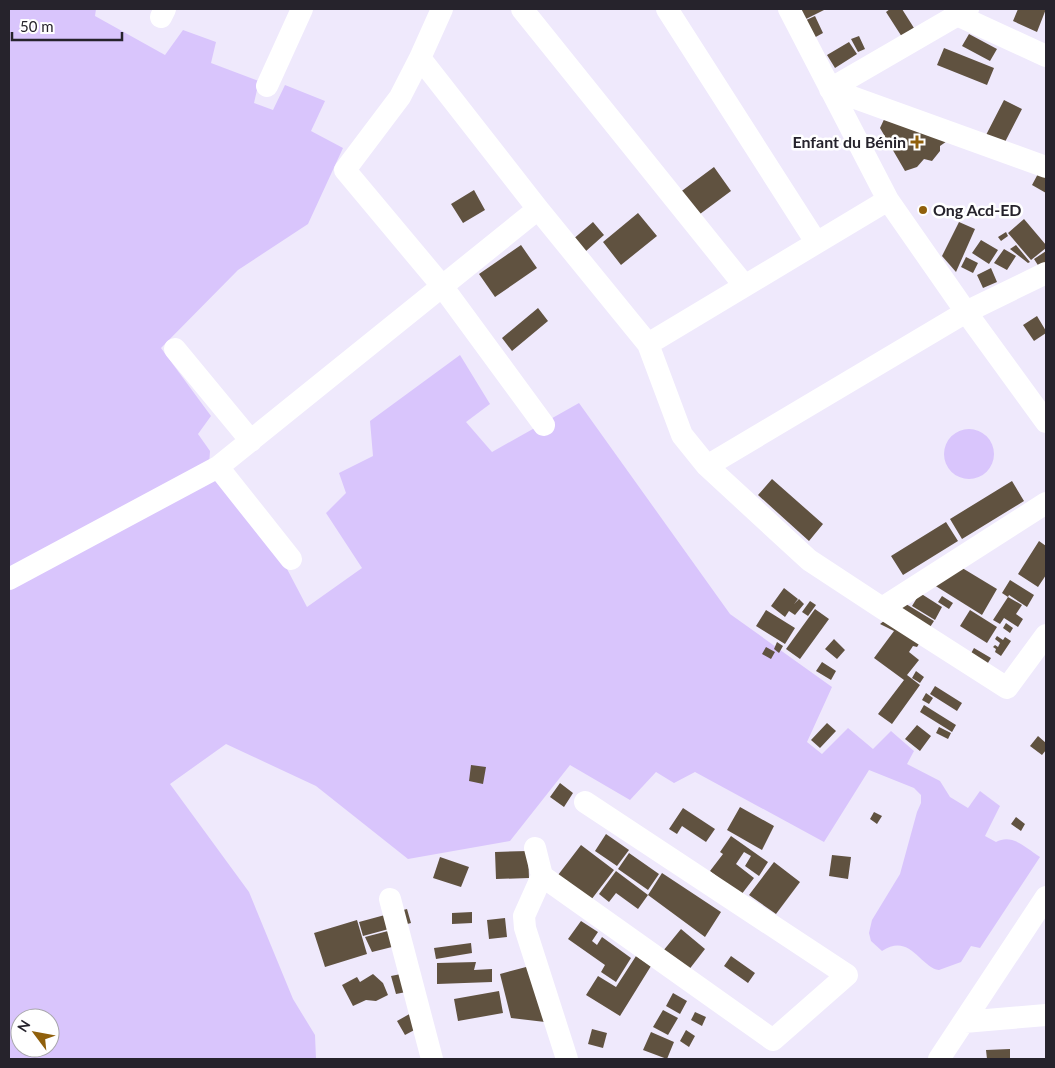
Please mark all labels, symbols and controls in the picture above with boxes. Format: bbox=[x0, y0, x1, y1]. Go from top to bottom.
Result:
scale bar bbox=[12, 10, 122, 42]
text: 50 m bbox=[20, 17, 54, 35]
place label: Enfant du Bénin bbox=[792, 132, 906, 151]
marker: Enfant du Bénin bbox=[910, 135, 924, 149]
place label: Ong Acd-ED bbox=[933, 200, 1022, 219]
marker: Ong Acd-ED bbox=[917, 204, 929, 216]
north arrow bbox=[10, 1008, 60, 1058]
text: N bbox=[13, 1017, 34, 1035]

